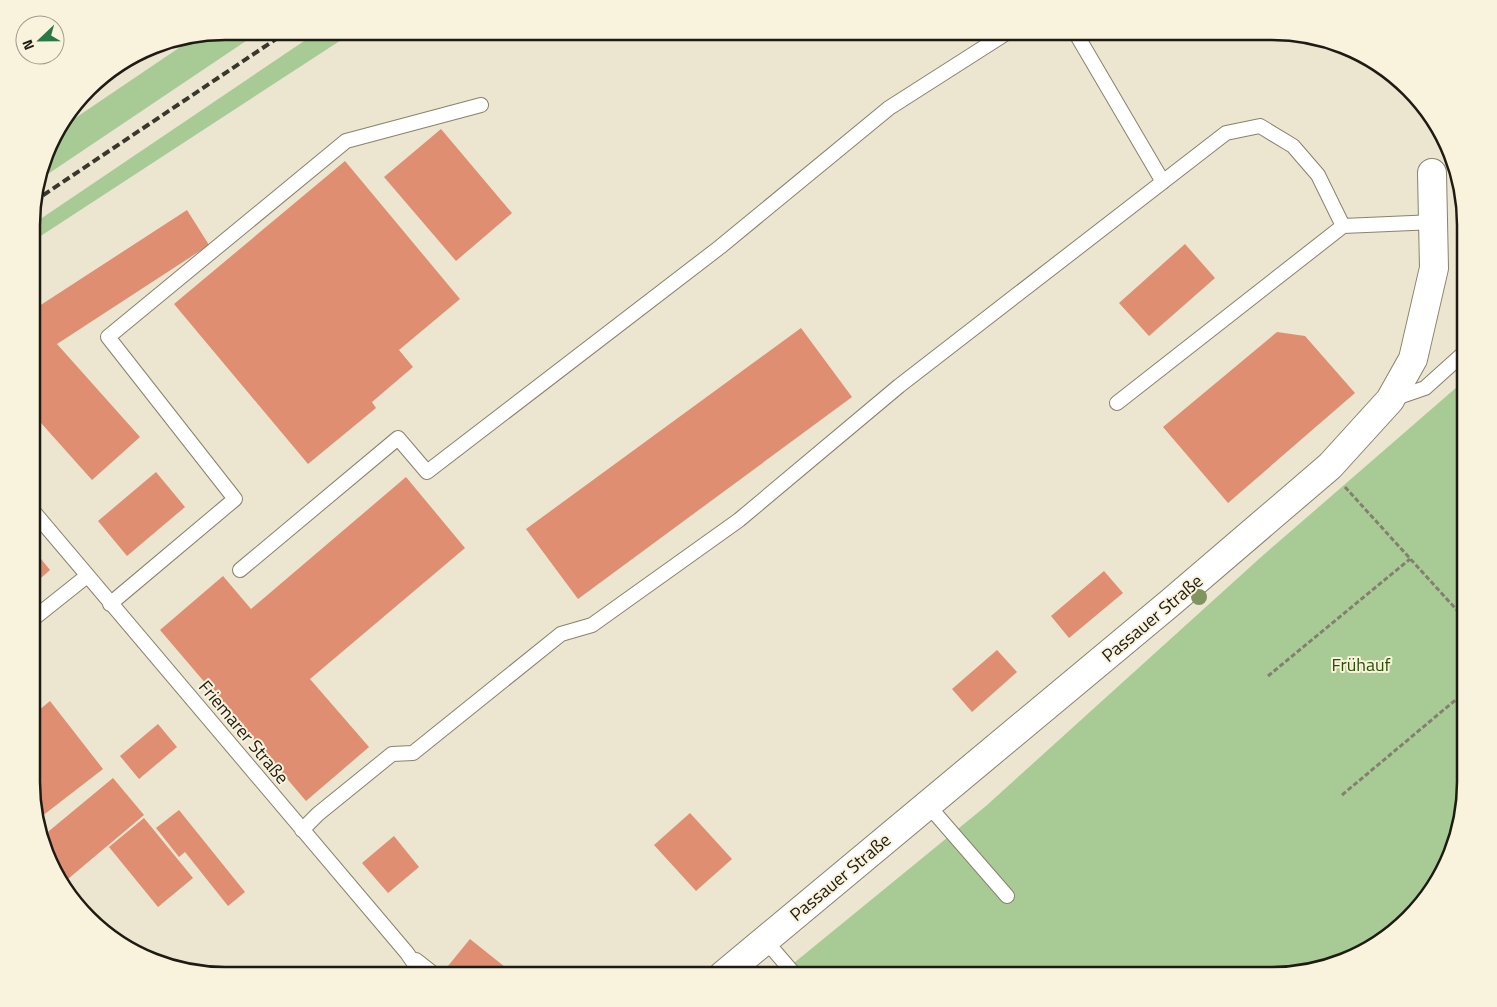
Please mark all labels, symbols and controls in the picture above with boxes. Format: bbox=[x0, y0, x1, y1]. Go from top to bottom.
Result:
north arrow bbox=[15, 15, 65, 65]
text: N bbox=[16, 37, 39, 53]
street label: Passauer Straße bbox=[1096, 568, 1208, 668]
park label: Frühauf bbox=[1331, 651, 1391, 678]
street label: Friemarer Straße bbox=[192, 674, 296, 790]
street label: Passauer Straße bbox=[784, 827, 896, 927]

